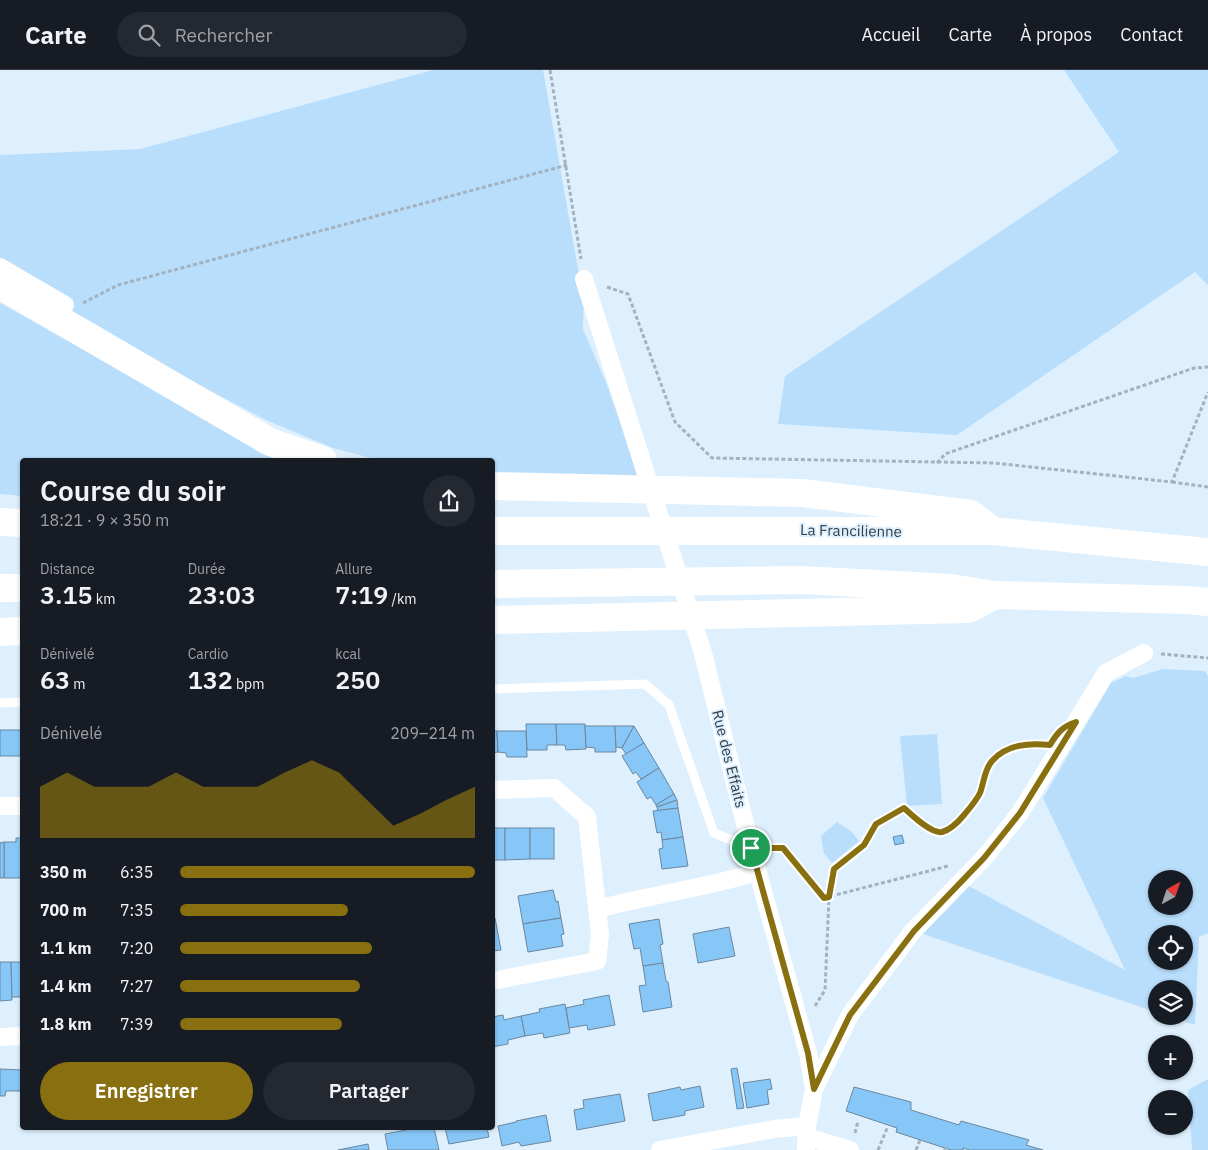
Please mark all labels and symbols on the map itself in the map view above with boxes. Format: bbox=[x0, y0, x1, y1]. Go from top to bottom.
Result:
street label: La Francilienne bbox=[800, 520, 902, 541]
street label: Rue des Effaits bbox=[708, 708, 751, 810]
pin bbox=[730, 827, 772, 869]
north arrow bbox=[1148, 870, 1192, 915]

